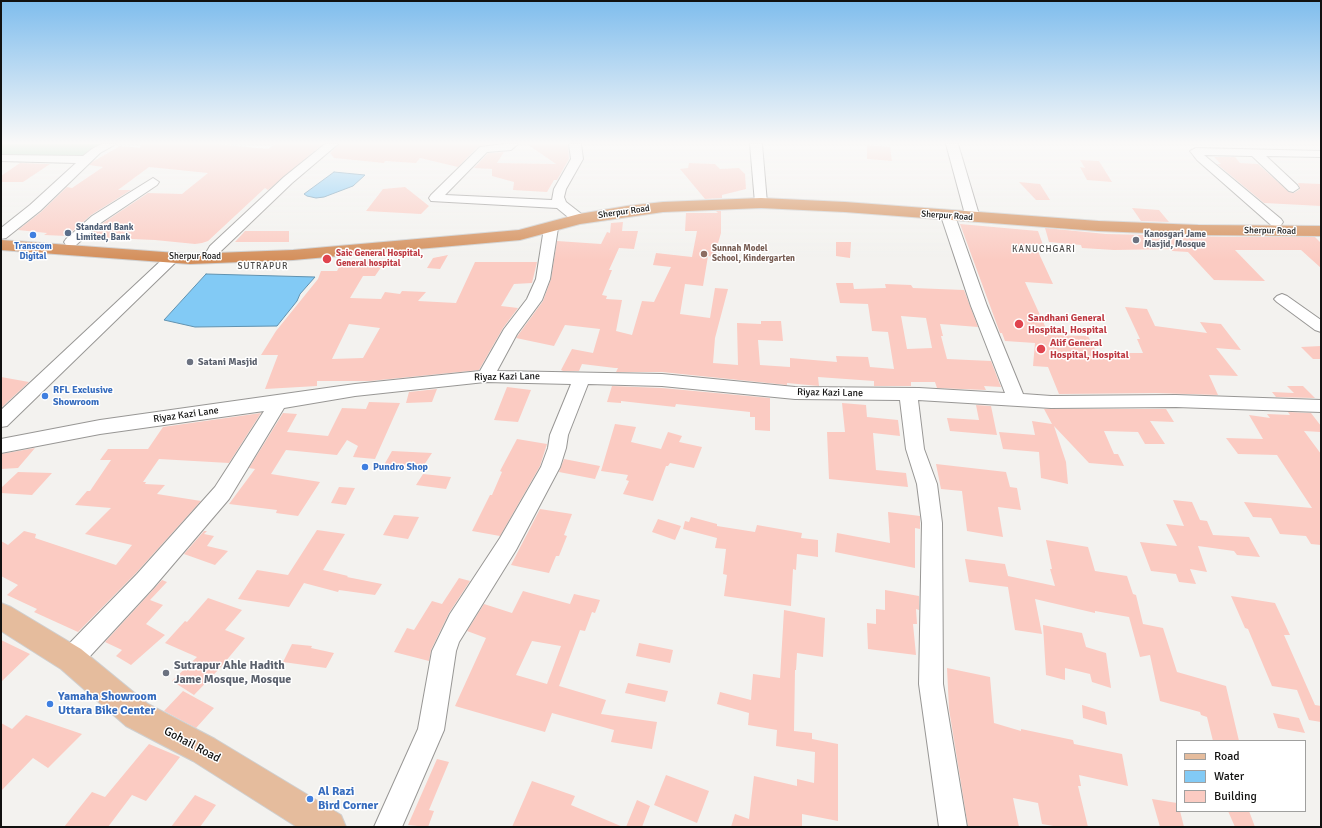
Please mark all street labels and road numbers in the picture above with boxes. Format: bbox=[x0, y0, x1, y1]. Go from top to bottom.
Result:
street label: Sherpur Road bbox=[598, 203, 650, 221]
street label: Sherpur Road bbox=[921, 209, 973, 223]
street label: Sherpur Road bbox=[1244, 225, 1296, 237]
street label: Sherpur Road bbox=[169, 252, 221, 262]
street label: Riyaz Kazi Lane bbox=[474, 370, 540, 384]
street label: Riyaz Kazi Lane bbox=[797, 386, 863, 400]
street label: Riyaz Kazi Lane bbox=[153, 404, 219, 426]
street label: Gohail Road bbox=[161, 724, 223, 766]

